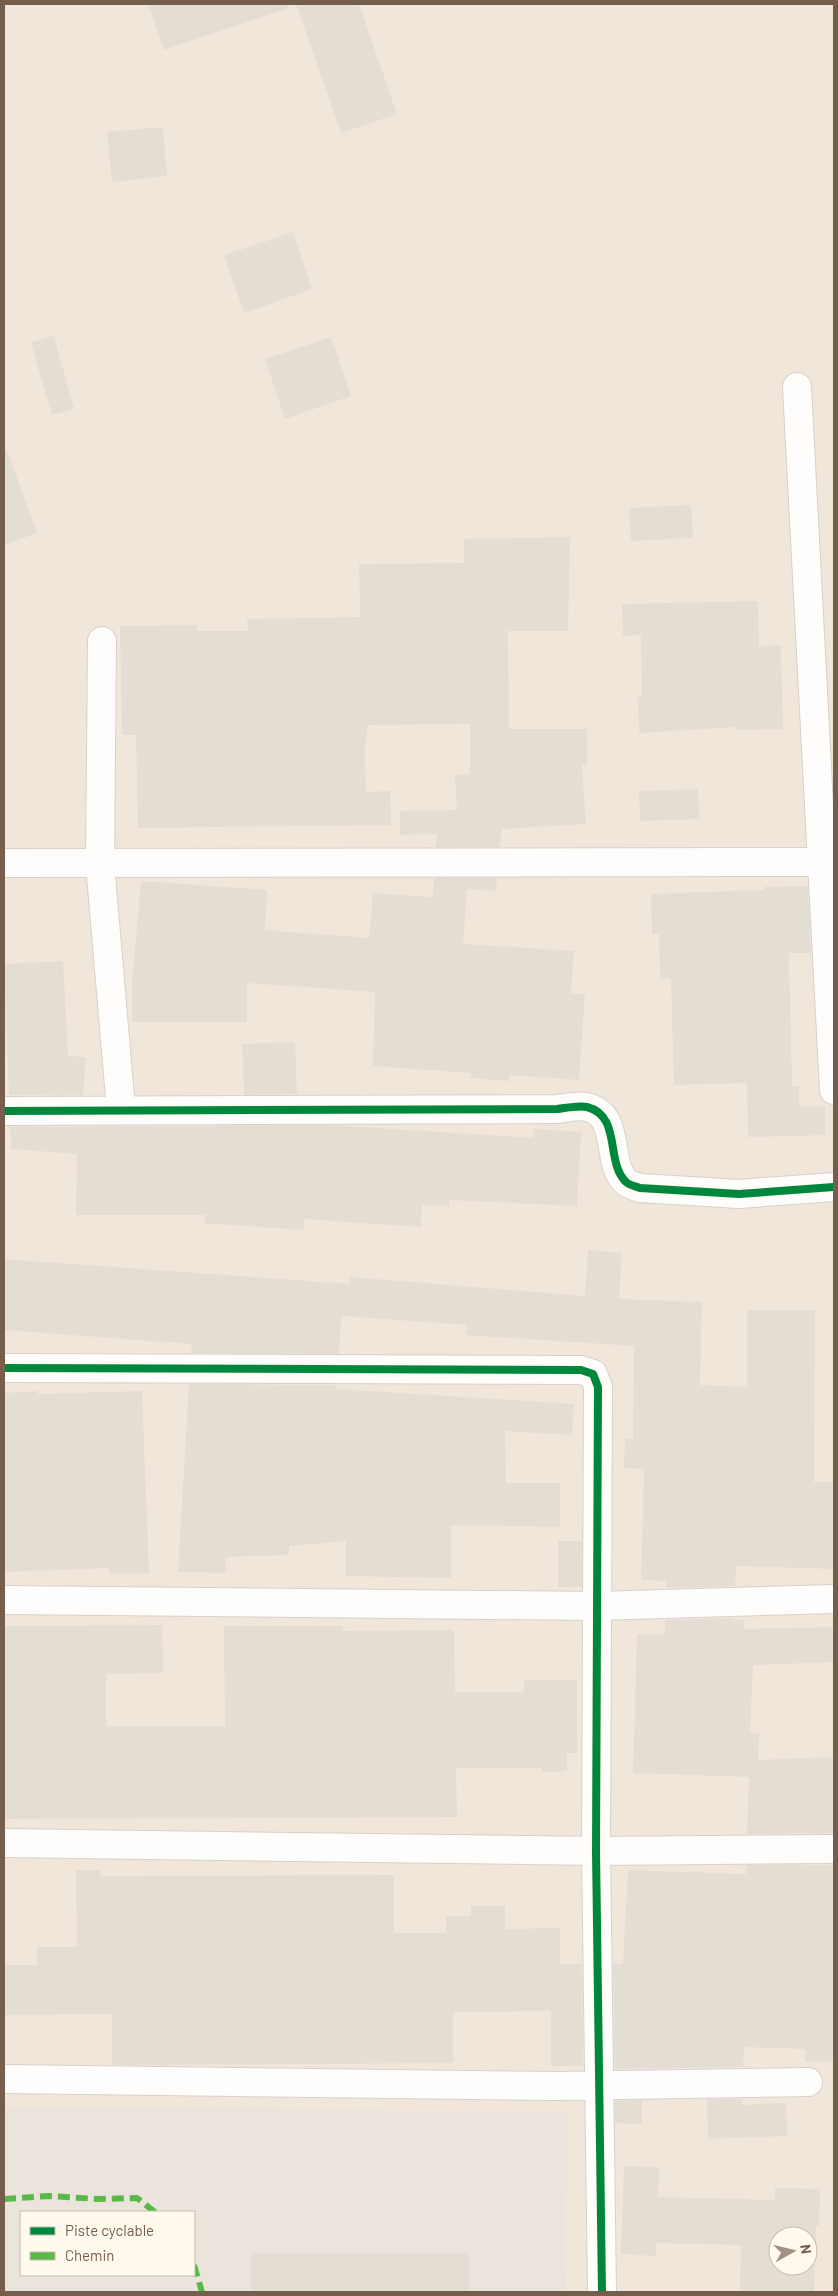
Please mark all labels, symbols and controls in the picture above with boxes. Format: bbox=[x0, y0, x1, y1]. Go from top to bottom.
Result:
legend bbox=[20, 2211, 195, 2276]
text: Piste cyclable bbox=[65, 2221, 154, 2239]
north arrow bbox=[768, 2226, 818, 2276]
text: N bbox=[797, 2243, 815, 2255]
text: Chemin bbox=[65, 2246, 114, 2264]

